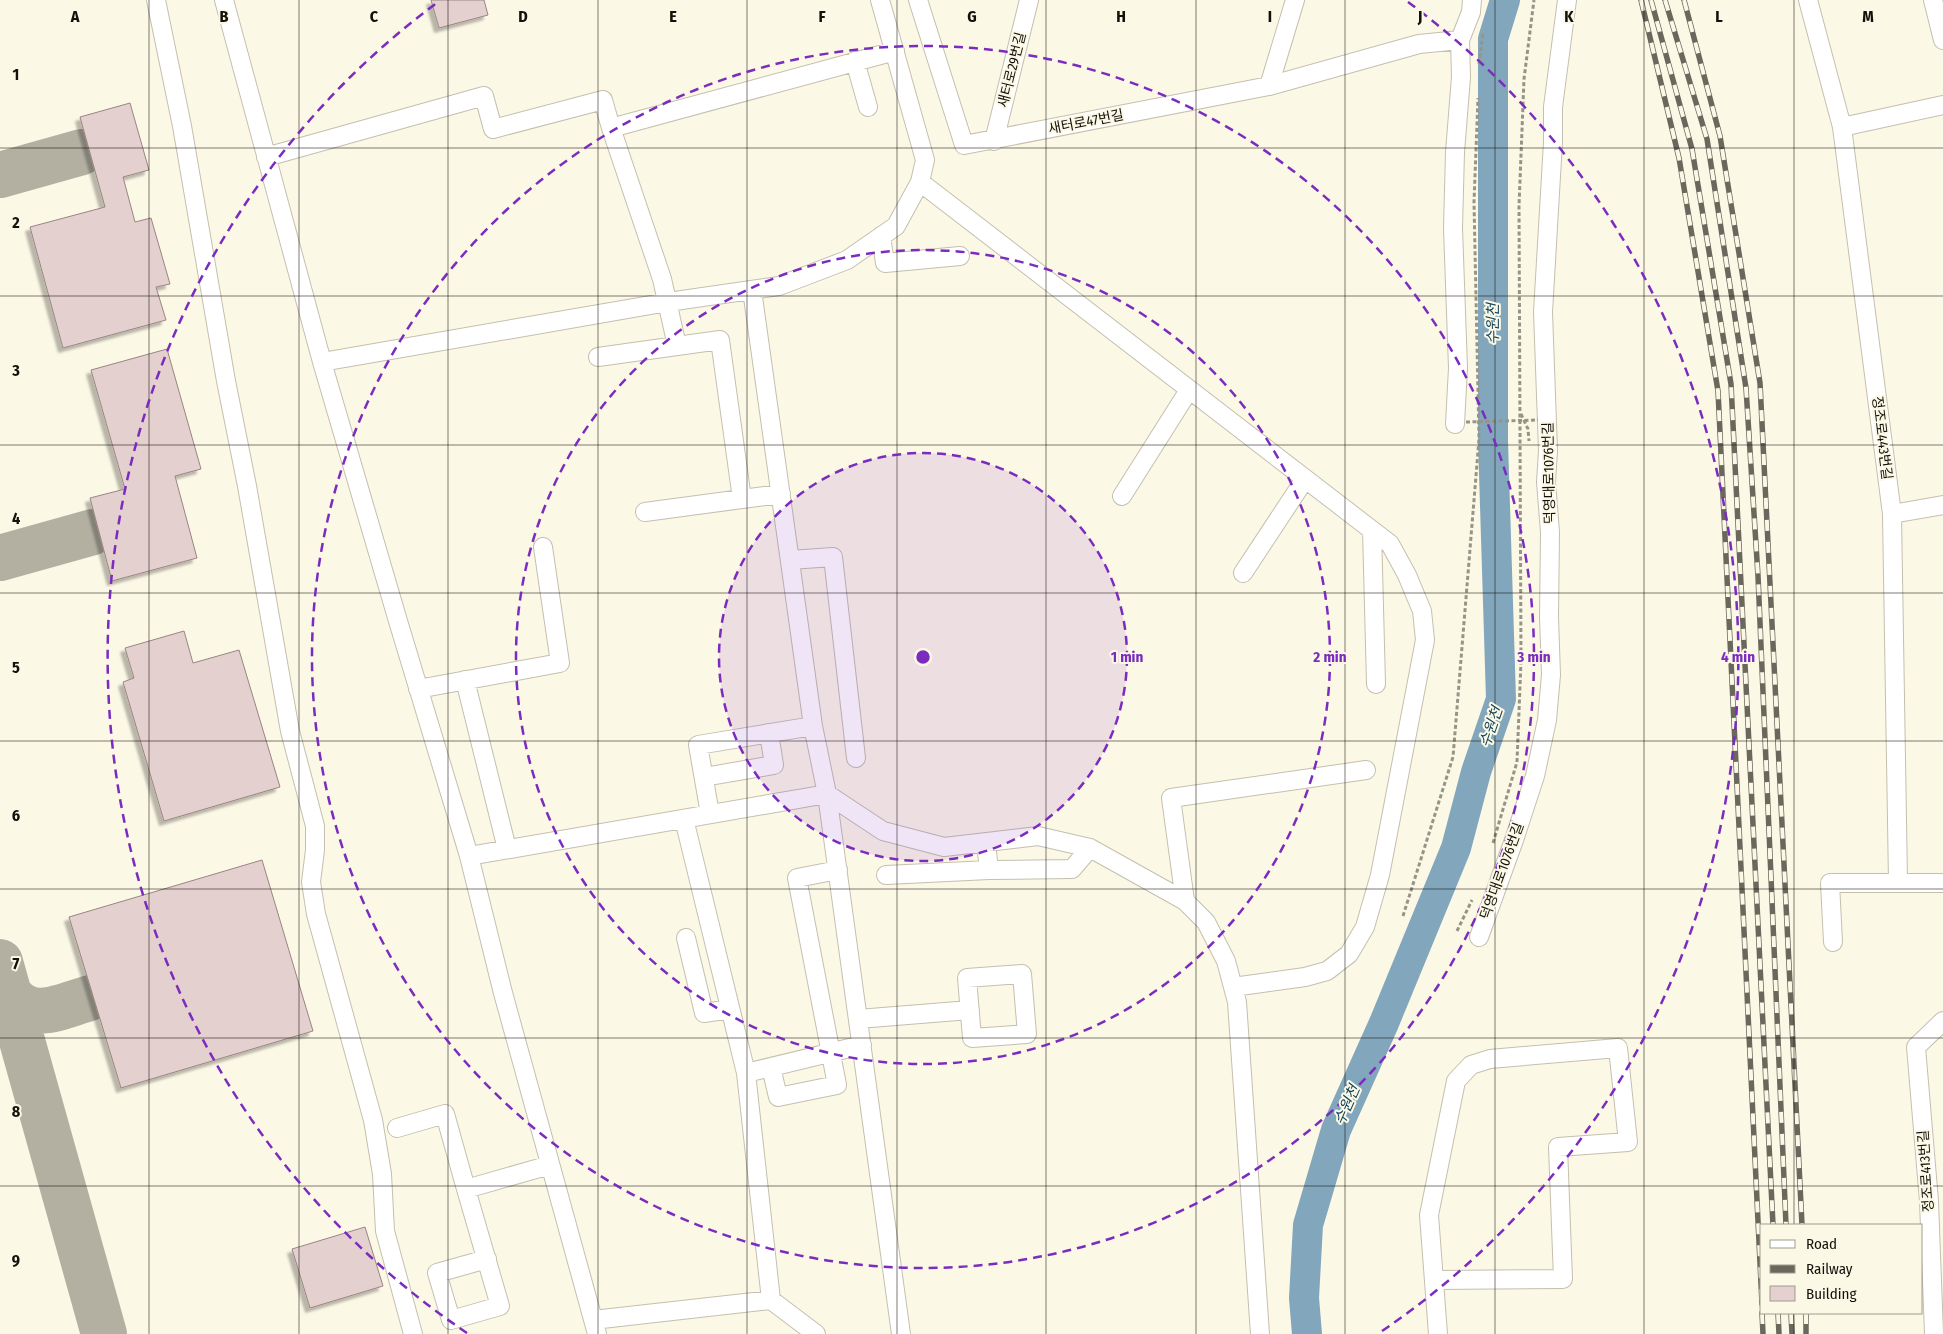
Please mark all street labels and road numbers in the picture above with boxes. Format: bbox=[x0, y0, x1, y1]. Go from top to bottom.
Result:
street label: 새터로29번길 bbox=[994, 30, 1030, 110]
street label: 새터로47번길 bbox=[1047, 106, 1125, 138]
street label: 정조로443번길 bbox=[1868, 395, 1896, 481]
street label: 덕영대로1076번길 bbox=[1540, 422, 1558, 524]
street label: 덕영대로1076번길 bbox=[1477, 820, 1527, 922]
street label: 정조로413번길 bbox=[1915, 1129, 1937, 1213]

